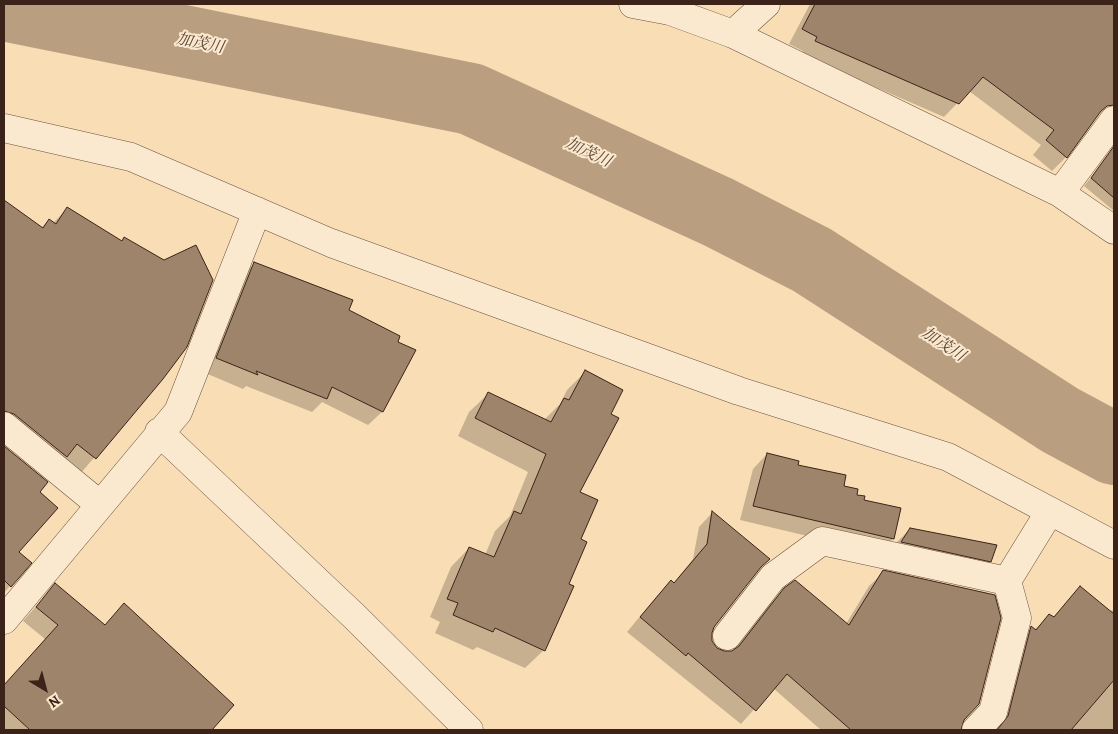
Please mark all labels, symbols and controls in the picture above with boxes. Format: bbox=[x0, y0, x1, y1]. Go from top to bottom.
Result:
water label: 加茂川 bbox=[175, 30, 225, 58]
water label: 加茂川 bbox=[562, 134, 614, 172]
water label: 加茂川 bbox=[918, 324, 968, 366]
north arrow bbox=[20, 664, 70, 714]
text: N bbox=[45, 691, 64, 712]

